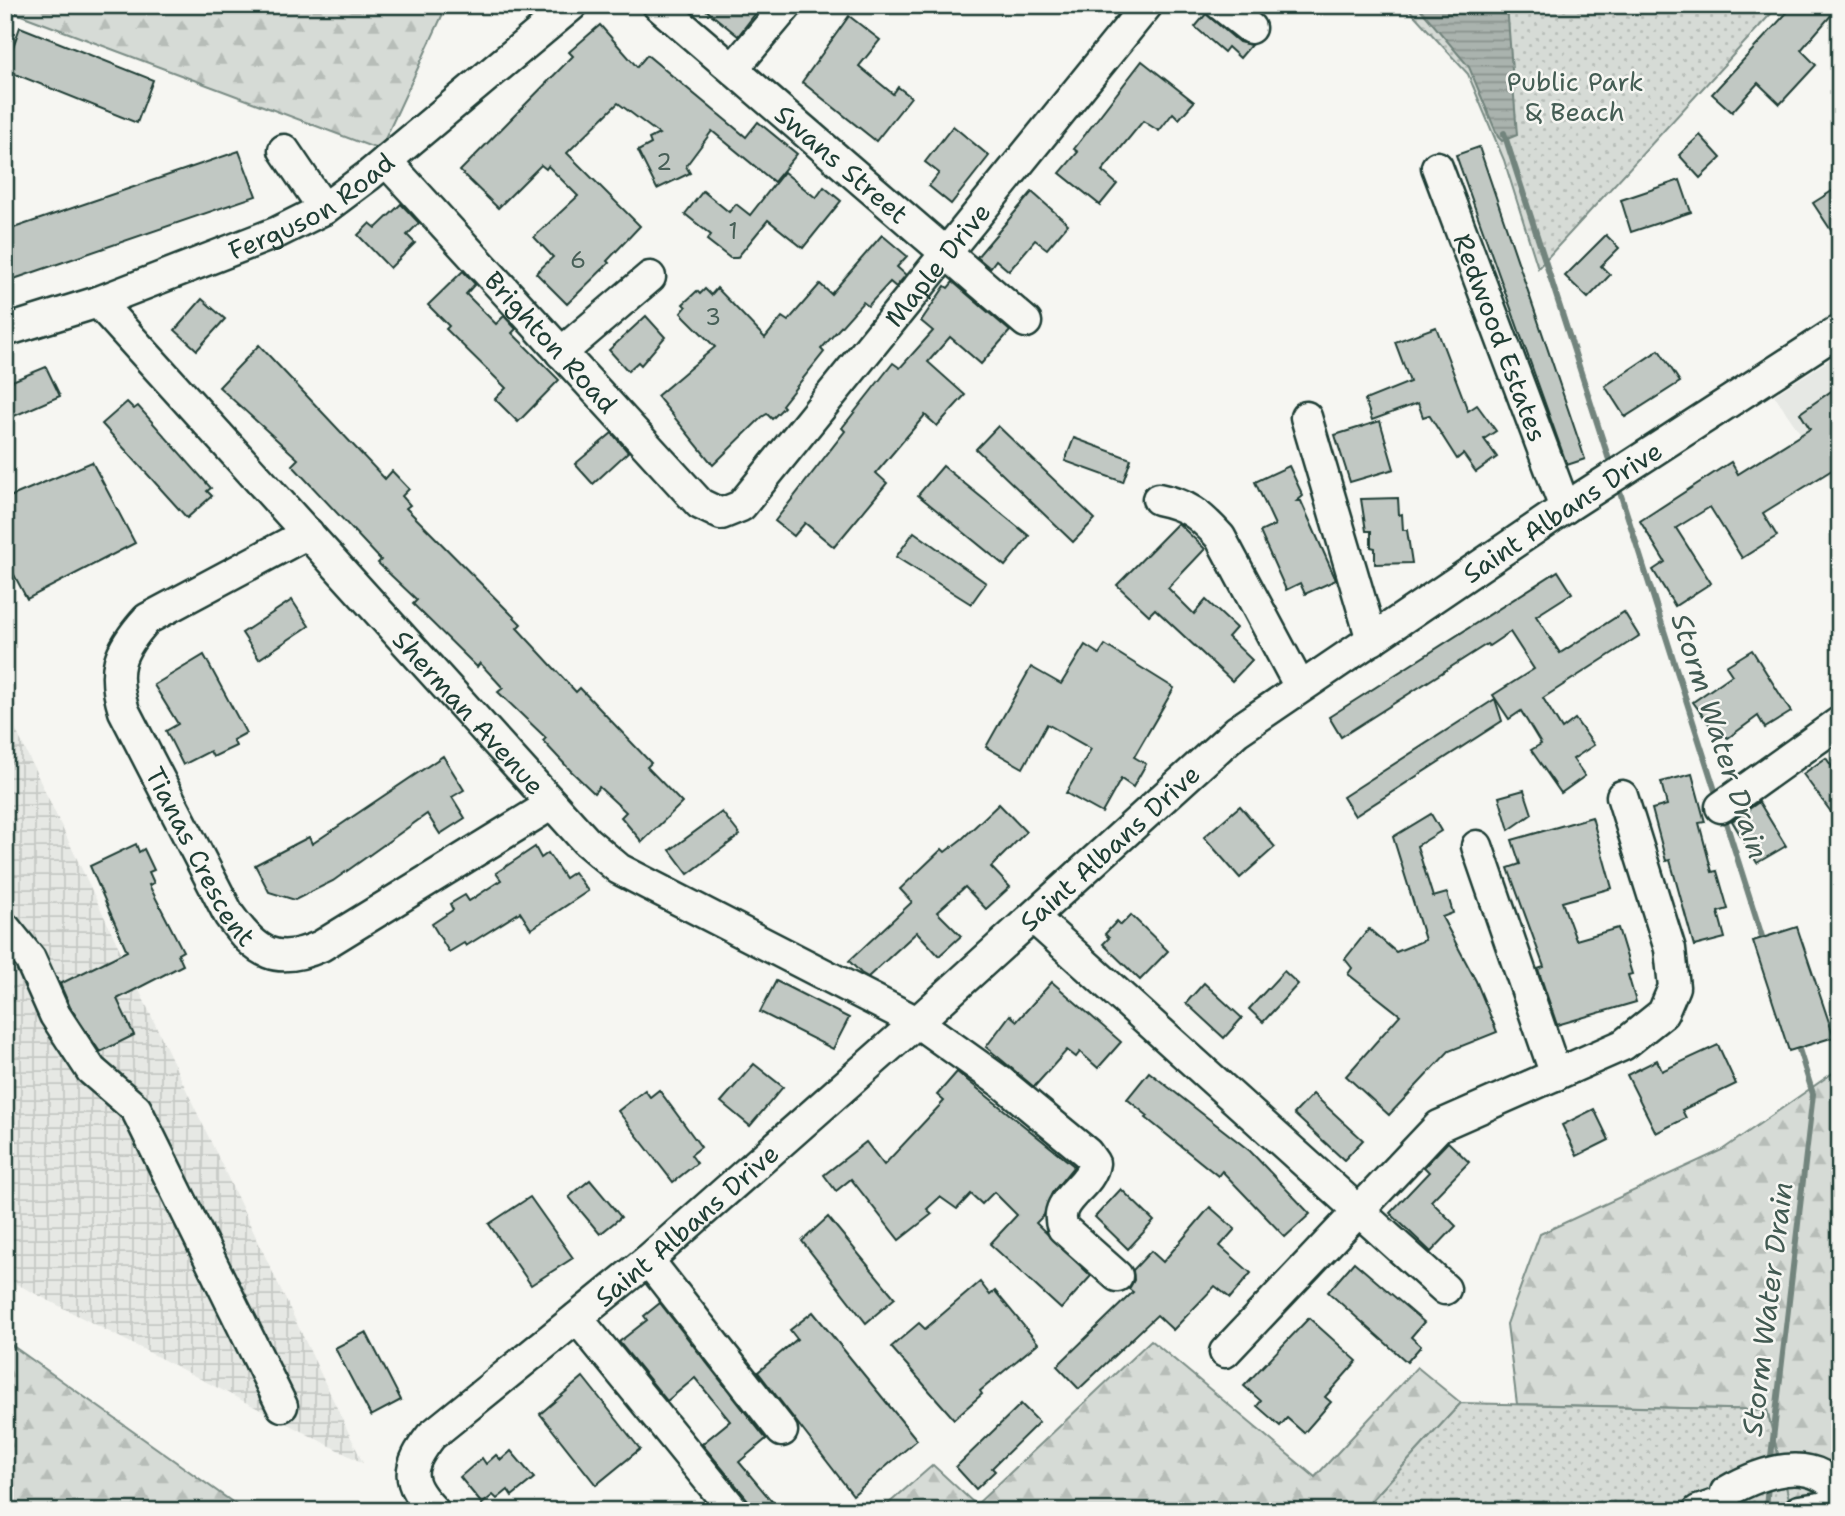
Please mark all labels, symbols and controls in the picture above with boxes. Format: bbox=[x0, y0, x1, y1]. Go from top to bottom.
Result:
park label: Public Park & Beach bbox=[1506, 64, 1644, 129]
street label: Swans Street bbox=[768, 96, 916, 231]
street label: Ferguson Road bbox=[223, 144, 401, 267]
house number: 2 bbox=[656, 147, 672, 177]
street label: Maple Drive bbox=[876, 195, 998, 334]
house number: 1 bbox=[728, 216, 738, 246]
street label: Redwood Estates bbox=[1446, 228, 1556, 446]
house number: 6 bbox=[570, 245, 586, 275]
street label: Brighton Road bbox=[477, 263, 626, 421]
house number: 3 bbox=[705, 302, 721, 332]
street label: Saint Albans Drive bbox=[1455, 432, 1669, 590]
water label: Storm Water Drain bbox=[1662, 608, 1778, 864]
street label: Sherman Avenue bbox=[385, 622, 553, 802]
street label: Saint Albans Drive bbox=[1011, 756, 1207, 938]
street label: Tianas Crescent bbox=[138, 760, 264, 954]
street label: Saint Albans Drive bbox=[587, 1135, 786, 1314]
water label: Storm Water Drain bbox=[1733, 1180, 1801, 1438]

